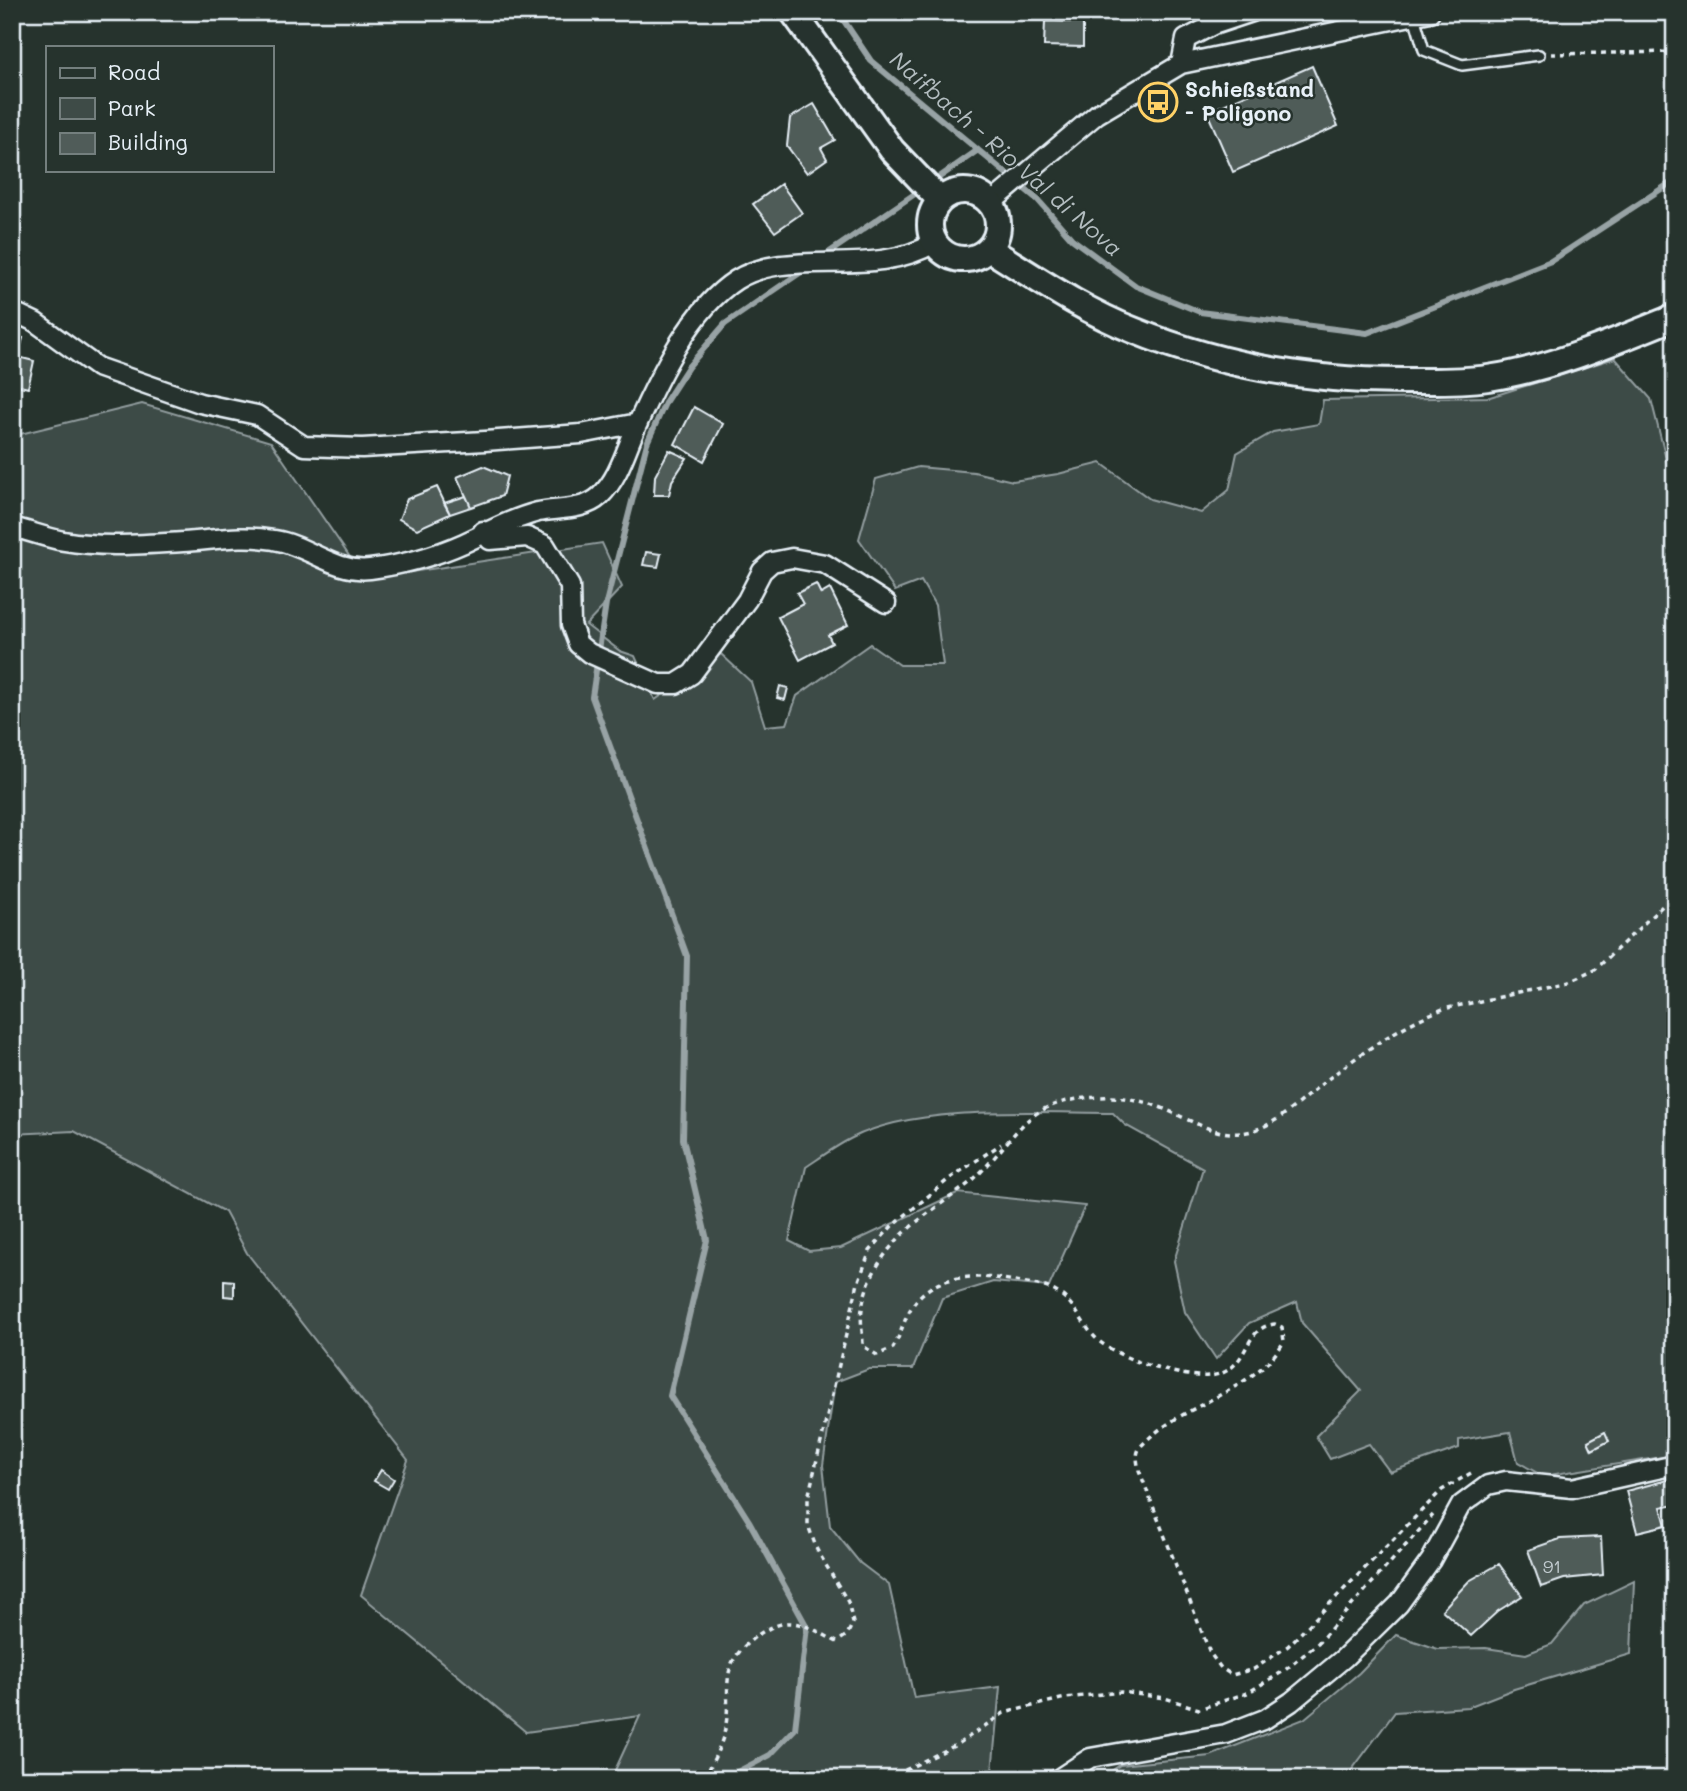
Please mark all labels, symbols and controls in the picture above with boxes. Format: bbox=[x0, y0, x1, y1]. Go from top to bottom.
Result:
water label: Naifbach - Rio Val di Nova bbox=[884, 44, 1129, 263]
legend bbox=[46, 46, 273, 172]
text: Road bbox=[108, 58, 160, 85]
place label: Schießstand - Poligono bbox=[1185, 75, 1314, 126]
bus stop icon: Schießstand - Poligono bbox=[1137, 81, 1179, 123]
text: Park bbox=[108, 94, 156, 121]
text: Building bbox=[108, 128, 188, 155]
house number: 91 bbox=[1543, 1554, 1561, 1578]

